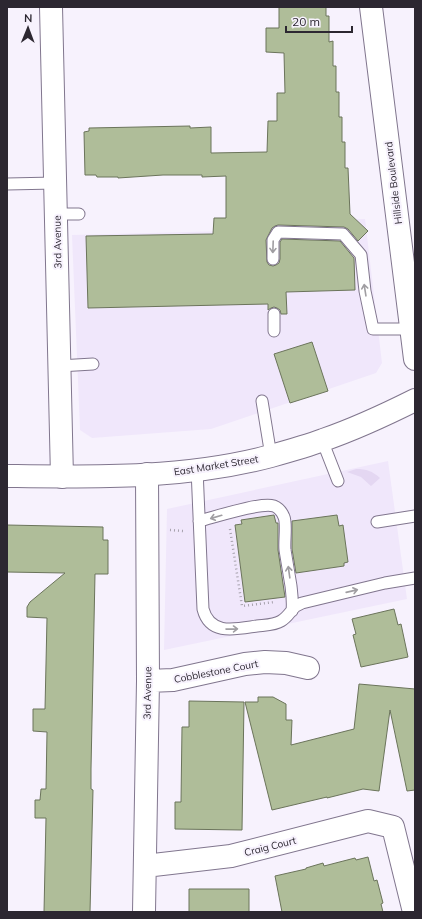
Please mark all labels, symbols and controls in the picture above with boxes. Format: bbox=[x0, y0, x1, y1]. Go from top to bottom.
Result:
north arrow bbox=[8, 8, 48, 48]
scale bar bbox=[286, 8, 352, 34]
text: N bbox=[24, 11, 32, 25]
text: 20 m bbox=[292, 14, 320, 29]
street label: Hillside Boulevard bbox=[382, 141, 405, 225]
street label: 3rd Avenue bbox=[51, 215, 64, 269]
one-way arrow bbox=[270, 240, 277, 253]
one-way arrow bbox=[361, 284, 369, 297]
street label: East Market Street bbox=[173, 452, 260, 479]
one-way arrow bbox=[210, 513, 223, 521]
one-way arrow bbox=[285, 566, 293, 579]
one-way arrow bbox=[346, 587, 359, 594]
one-way arrow bbox=[225, 625, 238, 633]
street label: Cobblestone Court bbox=[173, 657, 260, 686]
street label: 3rd Avenue bbox=[141, 666, 154, 720]
street label: Craig Court bbox=[243, 834, 298, 859]

